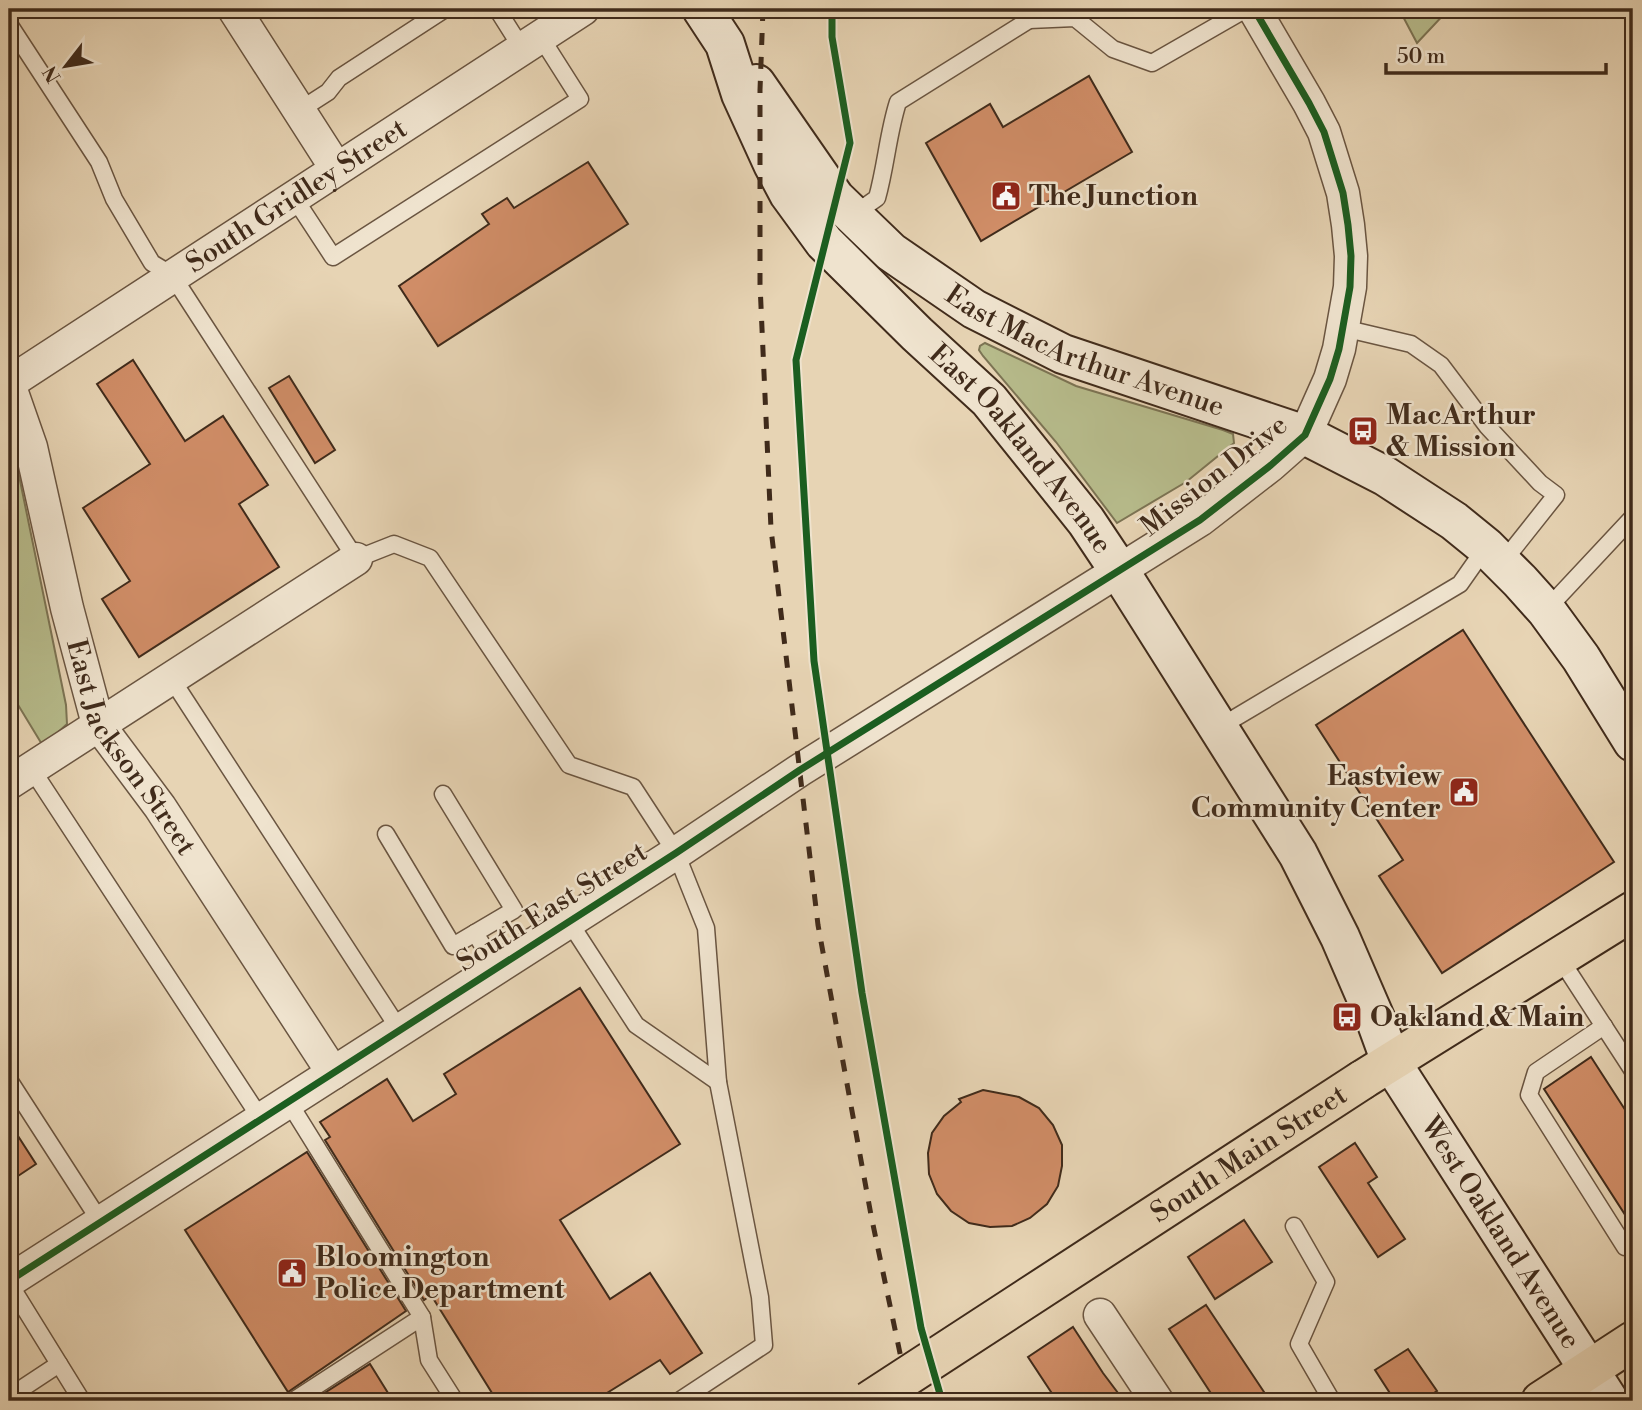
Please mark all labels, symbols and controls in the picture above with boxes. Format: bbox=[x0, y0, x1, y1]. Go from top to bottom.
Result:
north arrow bbox=[32, 32, 102, 102]
scale bar bbox=[1386, 32, 1607, 76]
text: 50 m bbox=[1397, 44, 1445, 70]
text: N bbox=[38, 62, 66, 87]
street label: South Gridley Street bbox=[179, 111, 414, 281]
public building icon: The Junction bbox=[989, 179, 1023, 213]
place label: The Junction bbox=[1029, 179, 1198, 214]
street label: East MacArthur Avenue bbox=[938, 277, 1229, 424]
street label: East Oakland Avenue bbox=[922, 336, 1120, 560]
place label: MacArthur & Mission bbox=[1386, 398, 1536, 465]
street label: Mission Drive bbox=[1133, 408, 1295, 544]
bus stop icon: MacArthur & Mission bbox=[1346, 414, 1380, 448]
street label: East Jackson Street bbox=[59, 636, 204, 862]
place label: Eastview Community Center bbox=[1191, 759, 1442, 826]
public building icon: Eastview Community Center bbox=[1447, 775, 1481, 809]
street label: South East Street bbox=[450, 834, 654, 980]
bus stop icon: Oakland & Main bbox=[1330, 1000, 1364, 1034]
place label: Oakland & Main bbox=[1370, 1000, 1584, 1035]
street label: South Main Street bbox=[1144, 1077, 1353, 1230]
street label: West Oakland Avenue bbox=[1412, 1109, 1588, 1356]
place label: Bloomington Police Department bbox=[315, 1240, 565, 1307]
public building icon: Bloomington Police Department bbox=[275, 1256, 309, 1290]

